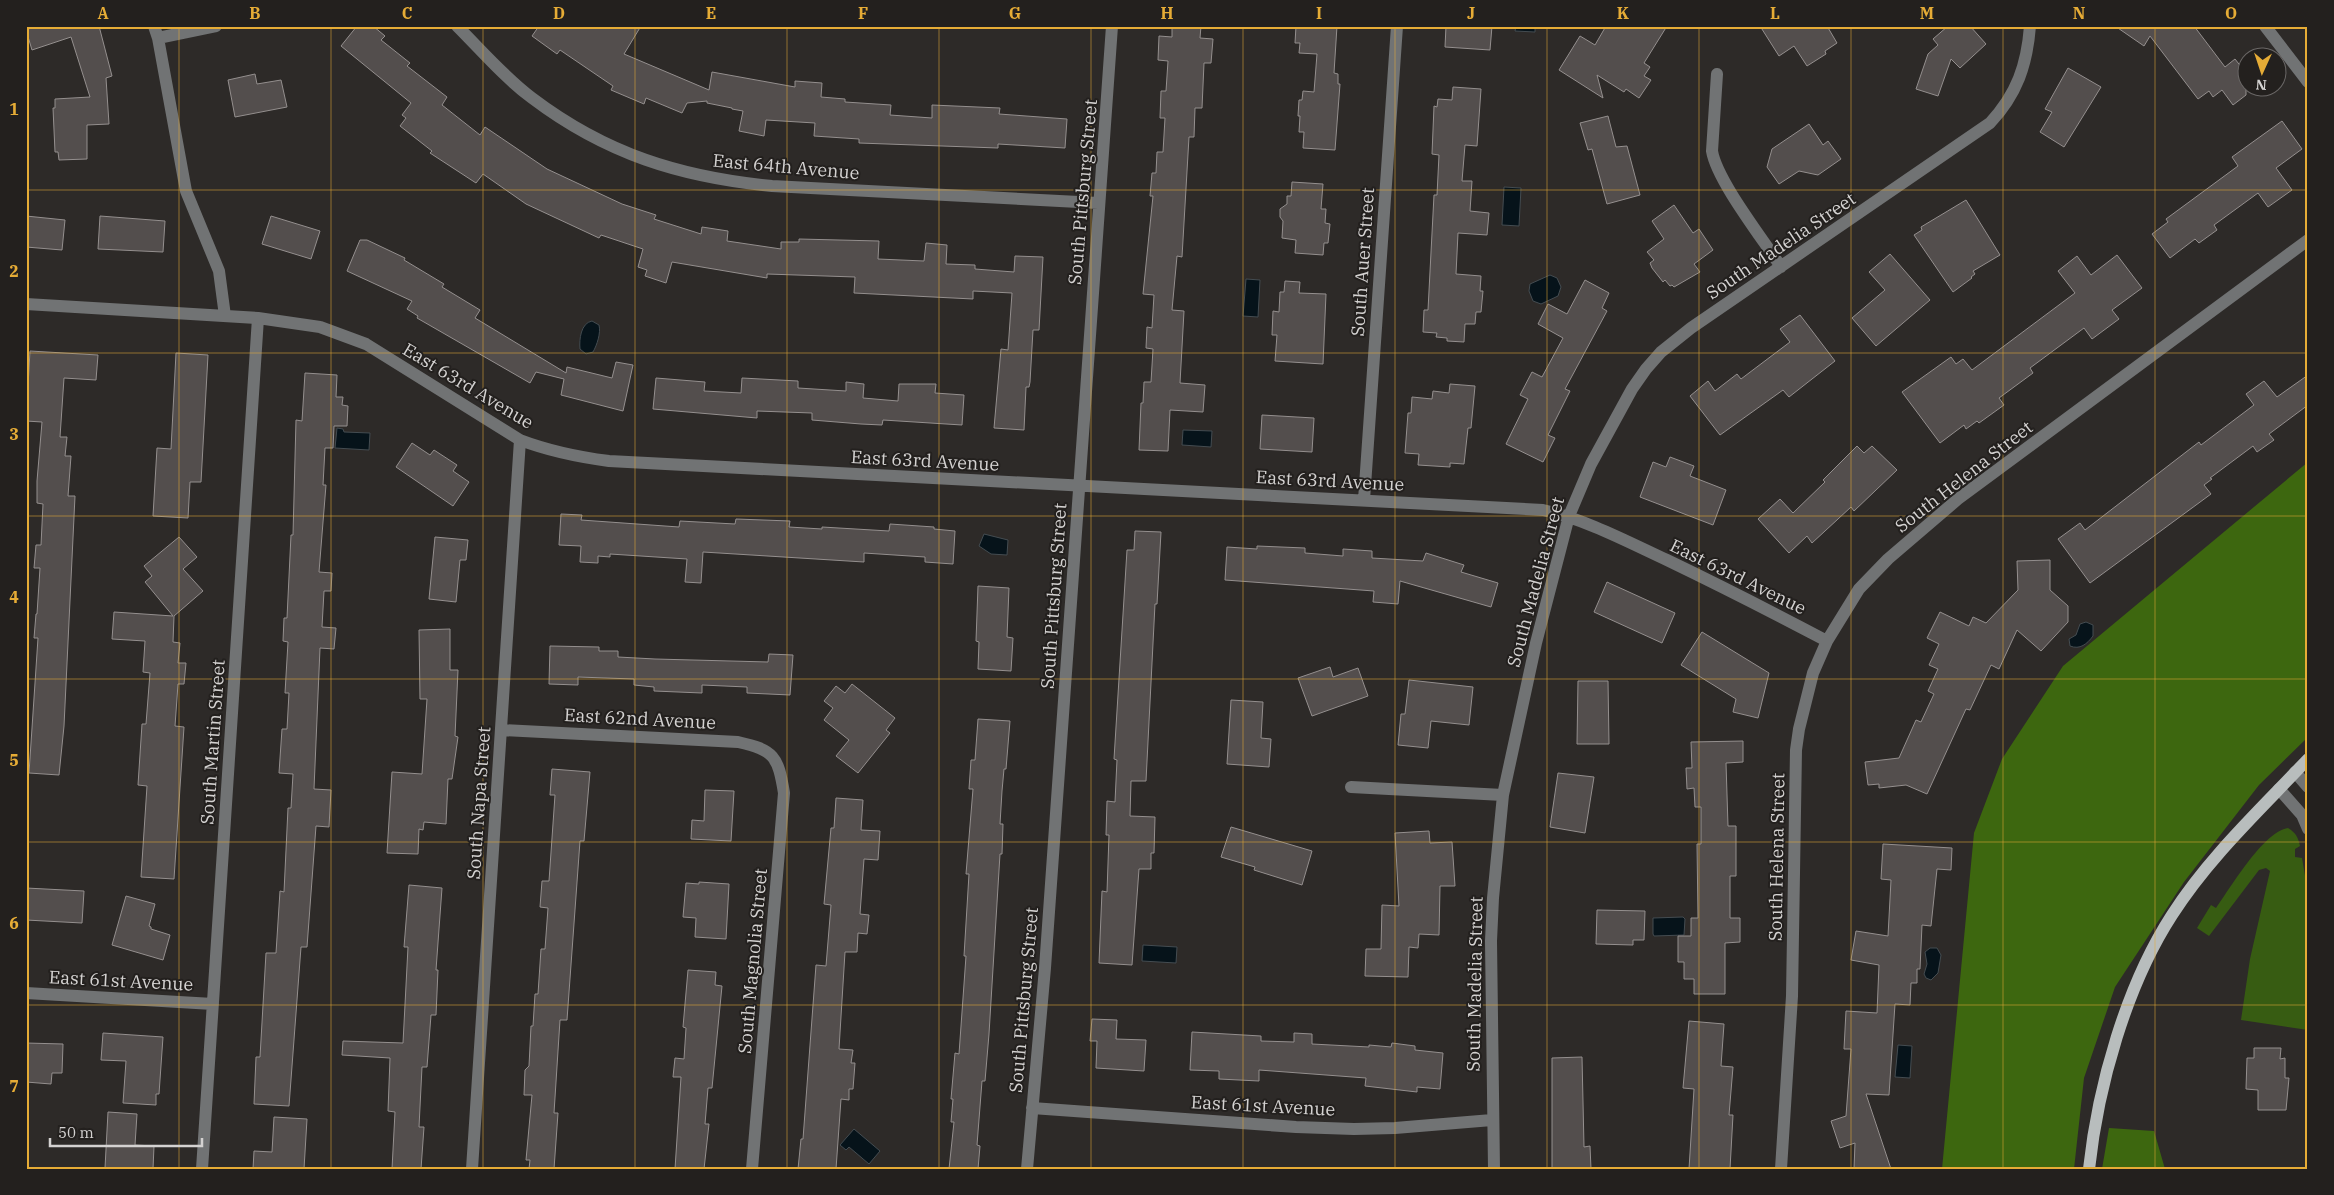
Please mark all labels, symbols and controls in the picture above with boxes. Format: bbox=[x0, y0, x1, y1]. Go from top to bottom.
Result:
text: A bbox=[97, 3, 109, 23]
text: B bbox=[249, 3, 261, 23]
text: C bbox=[402, 3, 412, 23]
text: D bbox=[553, 3, 565, 23]
text: E bbox=[706, 3, 716, 23]
text: F bbox=[858, 3, 868, 23]
text: G bbox=[1009, 3, 1021, 23]
text: H bbox=[1161, 3, 1174, 23]
text: I bbox=[1316, 3, 1322, 23]
text: J bbox=[1467, 3, 1475, 23]
text: K bbox=[1617, 3, 1630, 23]
text: L bbox=[1770, 3, 1780, 23]
text: M bbox=[1920, 3, 1934, 23]
text: N bbox=[2073, 3, 2085, 23]
text: O bbox=[2225, 3, 2237, 23]
north arrow bbox=[2236, 48, 2286, 98]
text: N bbox=[2255, 76, 2267, 94]
street label: South Pittsburg Street bbox=[1063, 98, 1102, 286]
text: 1 bbox=[9, 99, 19, 119]
street label: East 64th Avenue bbox=[712, 149, 860, 184]
street label: South Auer Street bbox=[1346, 187, 1379, 337]
street label: South Madelia Street bbox=[1702, 187, 1860, 304]
text: 2 bbox=[9, 261, 19, 281]
street label: East 63rd Avenue bbox=[399, 337, 538, 434]
street label: South Helena Street bbox=[1890, 416, 2037, 538]
text: 3 bbox=[9, 424, 19, 444]
street label: East 63rd Avenue bbox=[850, 445, 1000, 476]
street label: East 63rd Avenue bbox=[1255, 465, 1405, 496]
street label: South Madelia Street bbox=[1502, 494, 1569, 670]
street label: South Pittsburg Street bbox=[1036, 502, 1071, 690]
street label: East 63rd Avenue bbox=[1666, 534, 1810, 619]
text: 4 bbox=[9, 587, 19, 607]
street label: South Martin Street bbox=[195, 659, 230, 825]
street label: East 62nd Avenue bbox=[564, 703, 717, 734]
street label: South Napa Street bbox=[462, 726, 495, 880]
text: 5 bbox=[9, 750, 19, 770]
street label: South Helena Street bbox=[1764, 773, 1789, 941]
street label: South Magnolia Street bbox=[733, 867, 772, 1055]
street label: South Madelia Street bbox=[1461, 896, 1488, 1072]
street label: South Pittsburg Street bbox=[1004, 906, 1043, 1094]
text: 6 bbox=[9, 913, 19, 933]
street label: East 61st Avenue bbox=[48, 965, 194, 996]
text: 7 bbox=[9, 1076, 19, 1096]
street label: East 61st Avenue bbox=[1190, 1090, 1336, 1121]
scale bar bbox=[50, 1115, 202, 1147]
text: 50 m bbox=[58, 1123, 94, 1142]

